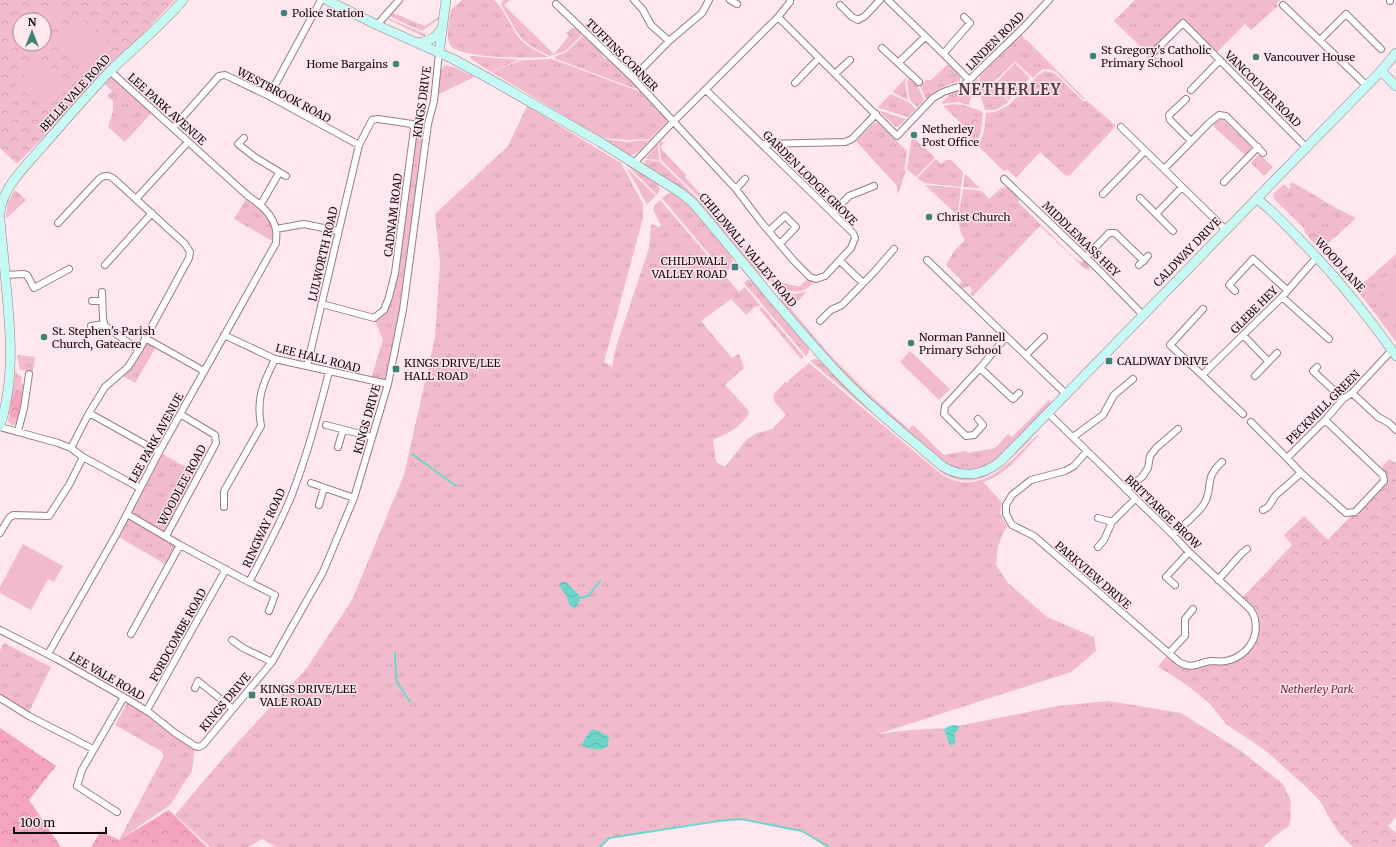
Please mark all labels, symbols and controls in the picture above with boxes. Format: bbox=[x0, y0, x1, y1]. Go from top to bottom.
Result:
place label: Police Station bbox=[292, 6, 365, 20]
marker: Police Station bbox=[279, 8, 289, 18]
street label: LINDEN ROAD bbox=[963, 9, 1027, 73]
north arrow bbox=[12, 12, 52, 52]
text: N bbox=[28, 15, 37, 29]
street label: TUFFINS CORNER bbox=[583, 16, 661, 94]
place label: St Gregory's Catholic Primary School bbox=[1101, 43, 1212, 70]
street label: VANCOUVER ROAD bbox=[1221, 47, 1304, 130]
place label: Vancouver House bbox=[1263, 50, 1355, 64]
marker: St Gregory's Catholic Primary School bbox=[1088, 51, 1098, 61]
street label: BELLE VALE ROAD bbox=[37, 52, 113, 134]
marker: Vancouver House bbox=[1251, 52, 1261, 62]
place label: Home Bargains bbox=[307, 57, 388, 71]
marker: Home Bargains bbox=[391, 59, 401, 69]
street label: WESTBROOK ROAD bbox=[234, 64, 334, 126]
street label: KINGS DRIVE bbox=[410, 65, 434, 139]
street label: LEE PARK AVENUE bbox=[125, 70, 209, 148]
district label: NETHERLEY bbox=[958, 80, 1062, 99]
place label: Netherley Post Office bbox=[922, 122, 979, 149]
street label: GARDEN LODGE GROVE bbox=[760, 128, 860, 228]
marker: Netherley Post Office bbox=[909, 130, 919, 140]
street label: CADNAM ROAD bbox=[381, 172, 405, 258]
street label: CHILDWALL VALLEY ROAD bbox=[696, 190, 800, 310]
street label: MIDDLEMASS HEY bbox=[1039, 198, 1123, 280]
street label: LULWORTH ROAD bbox=[305, 205, 341, 303]
place label: Christ Church bbox=[937, 210, 1011, 224]
marker: Christ Church bbox=[924, 212, 934, 222]
street label: CALDWAY DRIVE bbox=[1150, 214, 1224, 290]
street label: WOOD LANE bbox=[1311, 234, 1368, 295]
place label: CHILDWALL VALLEY ROAD bbox=[651, 254, 727, 281]
marker: CHILDWALL VALLEY ROAD bbox=[730, 262, 740, 272]
street label: GLEBE HEY bbox=[1227, 283, 1281, 337]
place label: St. Stephen's Parish Church, Gateacre bbox=[52, 324, 156, 351]
place label: Norman Pannell Primary School bbox=[919, 330, 1006, 357]
marker: St. Stephen's Parish Church, Gateacre bbox=[39, 332, 49, 342]
marker: Norman Pannell Primary School bbox=[906, 338, 916, 348]
street label: LEE HALL ROAD bbox=[274, 341, 362, 375]
place label: CALDWAY DRIVE bbox=[1117, 354, 1208, 368]
place label: KINGS DRIVE/LEE HALL ROAD bbox=[404, 356, 501, 383]
marker: CALDWAY DRIVE bbox=[1104, 356, 1114, 366]
marker: KINGS DRIVE/LEE HALL ROAD bbox=[391, 364, 401, 374]
street label: PECKMILL GREEN bbox=[1283, 367, 1363, 447]
street label: KINGS DRIVE bbox=[350, 382, 384, 456]
street label: LEE PARK AVENUE bbox=[126, 391, 186, 485]
street label: WOODLEE ROAD bbox=[154, 442, 209, 529]
street label: BRITTARGE BROW bbox=[1122, 472, 1205, 553]
street label: RINGWAY ROAD bbox=[239, 486, 289, 570]
street label: PARKVIEW DRIVE bbox=[1052, 538, 1134, 612]
street label: FORDCOMBE ROAD bbox=[147, 586, 209, 684]
street label: LEE VALE ROAD bbox=[67, 649, 147, 703]
street label: KINGS DRIVE bbox=[197, 670, 253, 734]
place label: KINGS DRIVE/LEE VALE ROAD bbox=[259, 682, 357, 709]
park label: Netherley Park bbox=[1280, 682, 1354, 696]
marker: KINGS DRIVE/LEE VALE ROAD bbox=[247, 690, 257, 700]
scale bar bbox=[14, 809, 106, 835]
text: 100 m bbox=[20, 815, 55, 830]

